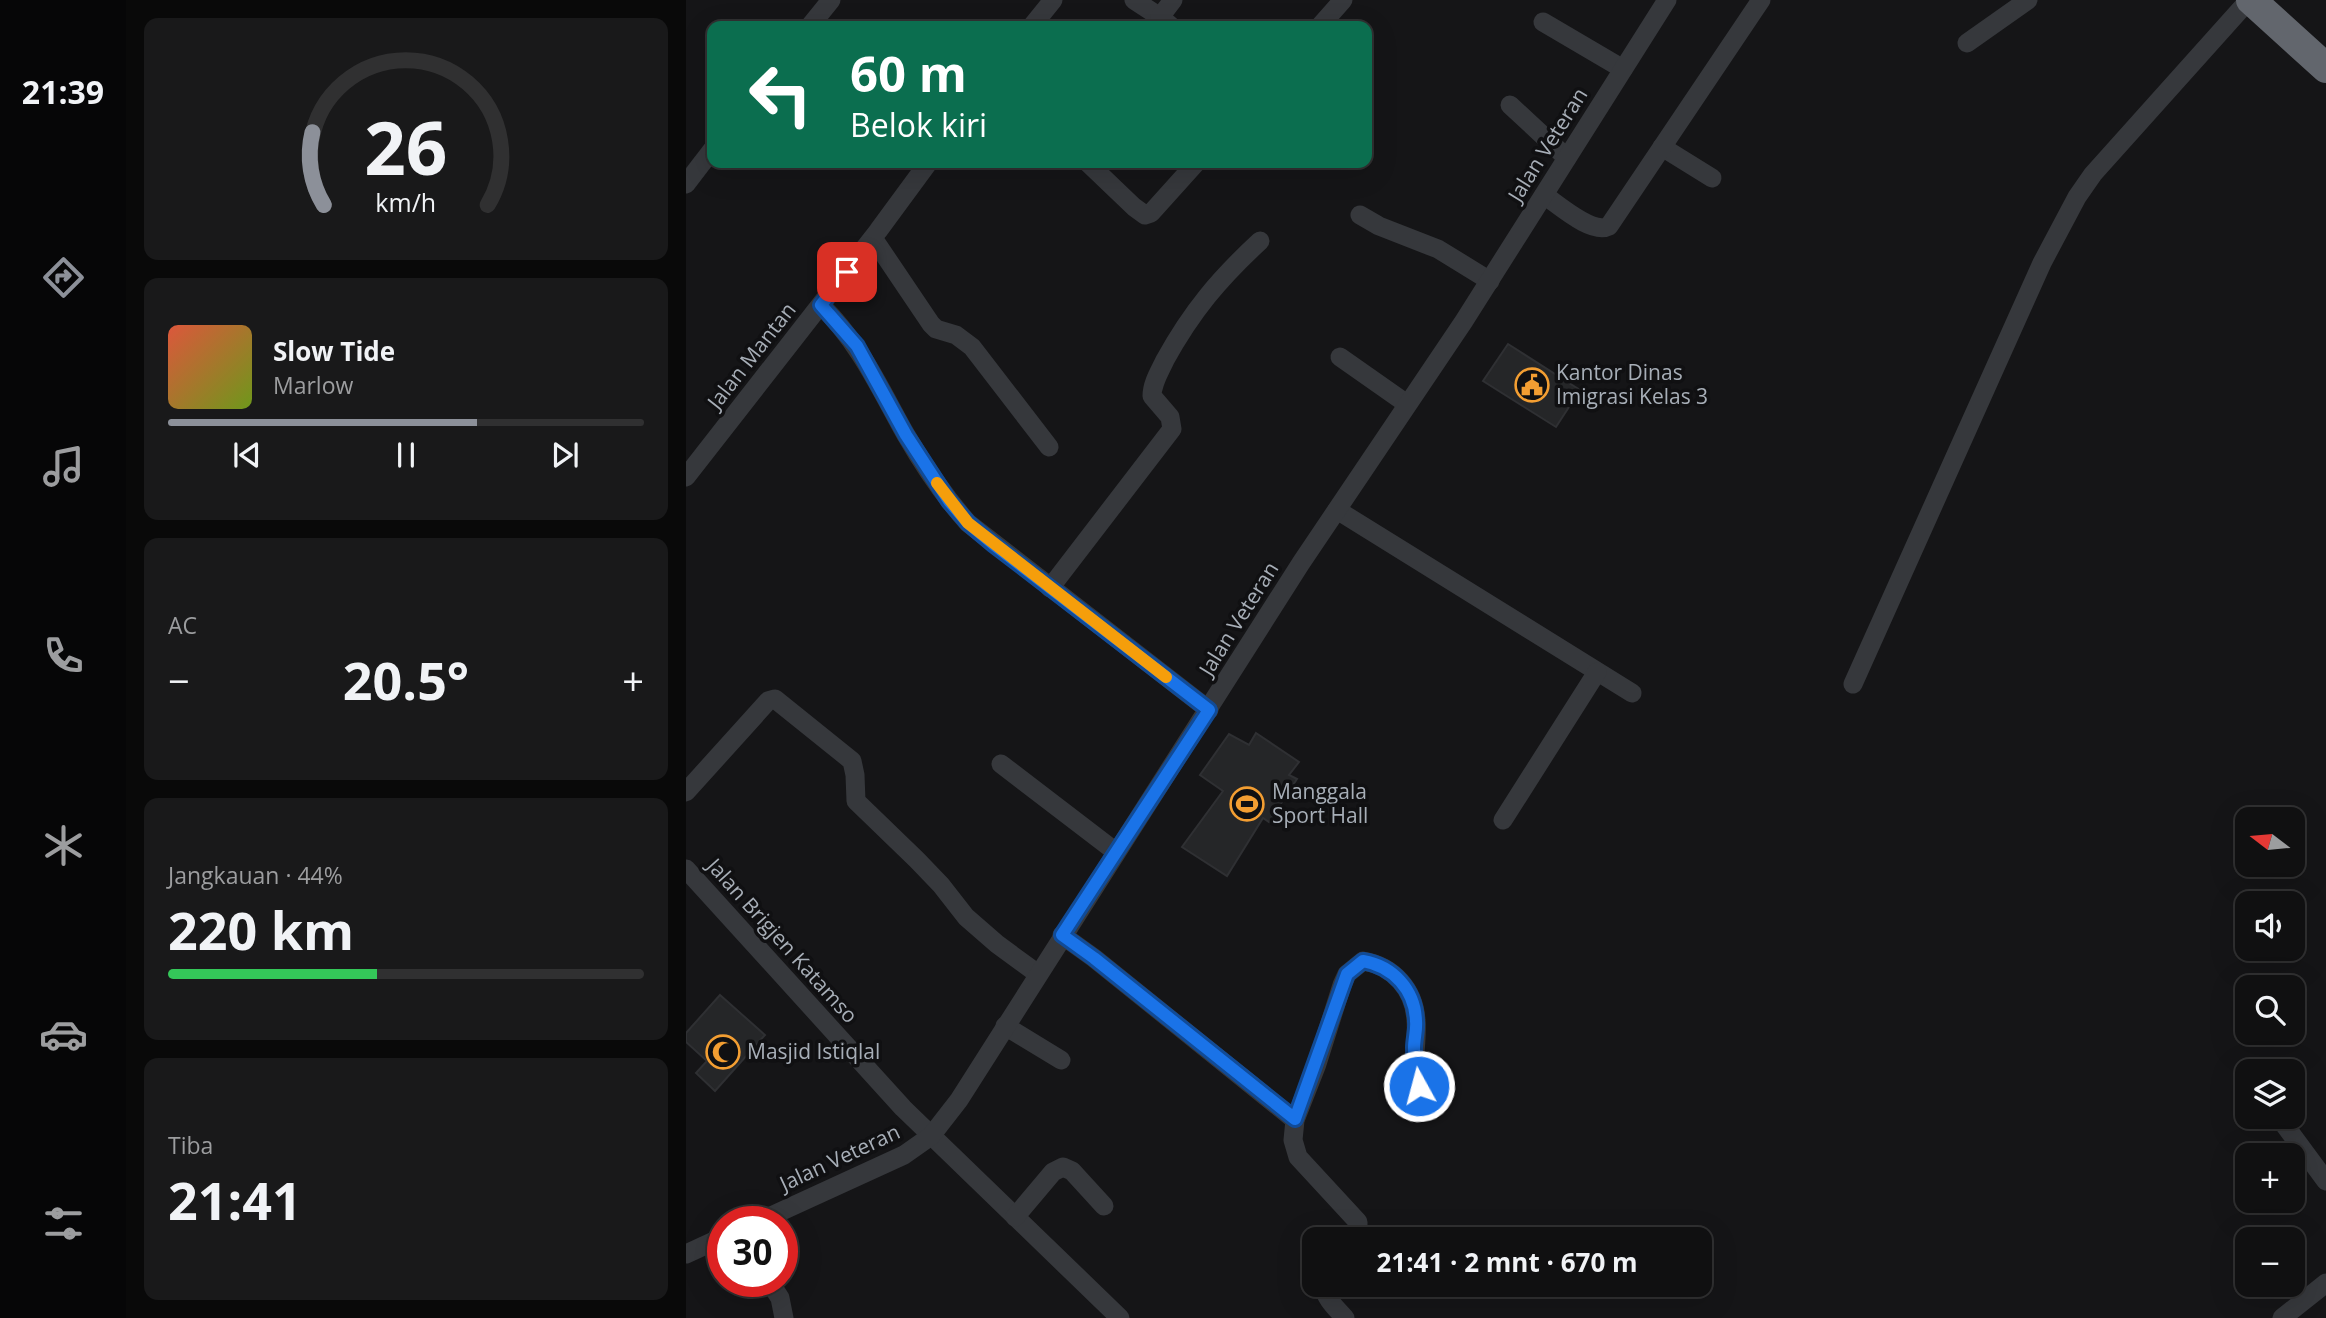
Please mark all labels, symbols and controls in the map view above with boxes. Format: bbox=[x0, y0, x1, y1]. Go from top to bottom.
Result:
text: 60 m bbox=[850, 40, 967, 106]
icon: left bbox=[735, 49, 826, 140]
text: 21:39 bbox=[22, 70, 104, 113]
street label: Jalan Veteran bbox=[1500, 82, 1593, 208]
text: 26 bbox=[364, 97, 448, 196]
text: Belok kiri bbox=[850, 103, 987, 146]
text: km/h bbox=[376, 185, 436, 219]
pin bbox=[817, 242, 877, 302]
icon: directions bbox=[39, 253, 88, 302]
icon: arrive bbox=[828, 253, 866, 291]
street label: Jalan Mantan bbox=[700, 296, 802, 416]
text: Slow Tide bbox=[273, 333, 395, 369]
place label: Kantor Dinas Imigrasi Kelas 3 bbox=[1556, 358, 1708, 410]
public building icon: Kantor Dinas Imigrasi Kelas 3 bbox=[1513, 366, 1551, 404]
text: Marlow bbox=[273, 369, 353, 401]
icon: previous bbox=[228, 436, 266, 474]
icon: pause bbox=[387, 436, 425, 474]
icon: next bbox=[546, 436, 584, 474]
icon: music bbox=[39, 442, 88, 491]
street label: Jalan Veteran bbox=[1191, 556, 1284, 682]
text: AC bbox=[168, 609, 197, 641]
icon: phone bbox=[39, 631, 88, 680]
text: 20.5° bbox=[343, 644, 469, 715]
text: − bbox=[168, 654, 190, 706]
text: + bbox=[622, 654, 644, 706]
place label: Manggala Sport Hall bbox=[1272, 777, 1368, 829]
sports icon: Manggala Sport Hall bbox=[1228, 785, 1266, 823]
north arrow bbox=[2235, 807, 2305, 877]
map controls bbox=[2235, 807, 2305, 1297]
icon: climate bbox=[39, 821, 88, 870]
street label: Jalan Brigjen Katamso bbox=[700, 850, 864, 1029]
text: Jangkauan · 44% bbox=[168, 859, 343, 891]
button: sound bbox=[2235, 891, 2305, 961]
text: 220 km bbox=[168, 894, 354, 965]
button: search bbox=[2235, 975, 2305, 1045]
icon: car bbox=[39, 1010, 88, 1059]
mosque icon: Masjid Istiqlal bbox=[704, 1033, 742, 1071]
place label: Masjid Istiqlal bbox=[747, 1037, 880, 1065]
position arrow bbox=[1382, 1049, 1456, 1123]
button: layers bbox=[2235, 1059, 2305, 1129]
street label: Jalan Veteran bbox=[773, 1117, 904, 1198]
text: Tiba bbox=[168, 1129, 213, 1161]
button: + bbox=[2235, 1143, 2305, 1213]
text: 21:41 bbox=[168, 1164, 302, 1235]
icon: filters bbox=[39, 1199, 88, 1248]
speed limit sign: 30 bbox=[707, 1206, 798, 1297]
button: − bbox=[2235, 1227, 2305, 1297]
text: 21:41 · 2 mnt · 670 m bbox=[1376, 1244, 1638, 1280]

